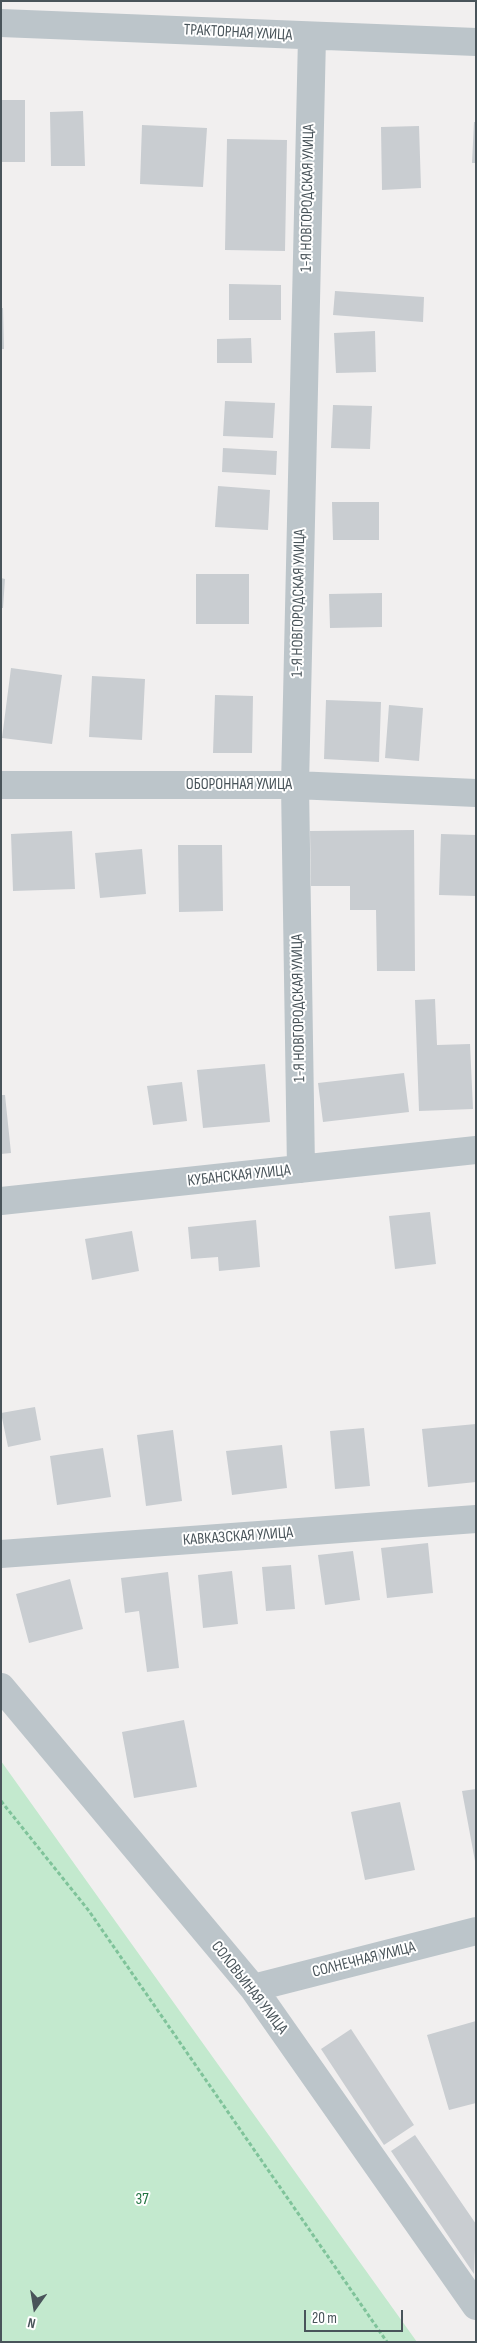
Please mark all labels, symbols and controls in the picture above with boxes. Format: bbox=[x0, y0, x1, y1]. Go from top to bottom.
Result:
street label: ТРАКТОРНАЯ УЛИЦА bbox=[183, 21, 293, 45]
street label: 1-Я НОВГОРОДСКАЯ УЛИЦА bbox=[297, 124, 319, 272]
street label: 1-Я НОВГОРОДСКАЯ УЛИЦА bbox=[288, 529, 310, 677]
street label: ОБОРОННАЯ УЛИЦА bbox=[186, 775, 292, 795]
street label: 1-Я НОВГОРОДСКАЯ УЛИЦА bbox=[288, 934, 310, 1082]
street label: КУБАНСКАЯ УЛИЦА bbox=[186, 1161, 292, 1191]
street label: КАВКАЗСКАЯ УЛИЦА bbox=[182, 1524, 294, 1550]
street label: СОЛОВЬИНАЯ УЛИЦА bbox=[207, 1938, 291, 2038]
street label: СОЛНЕЧНАЯ УЛИЦА bbox=[311, 1938, 417, 1982]
park label: 37 bbox=[135, 2190, 149, 2210]
north arrow bbox=[10, 2283, 60, 2333]
scale bar bbox=[307, 2300, 406, 2332]
text: 20 m bbox=[312, 2309, 337, 2328]
text: N bbox=[26, 2314, 37, 2332]

